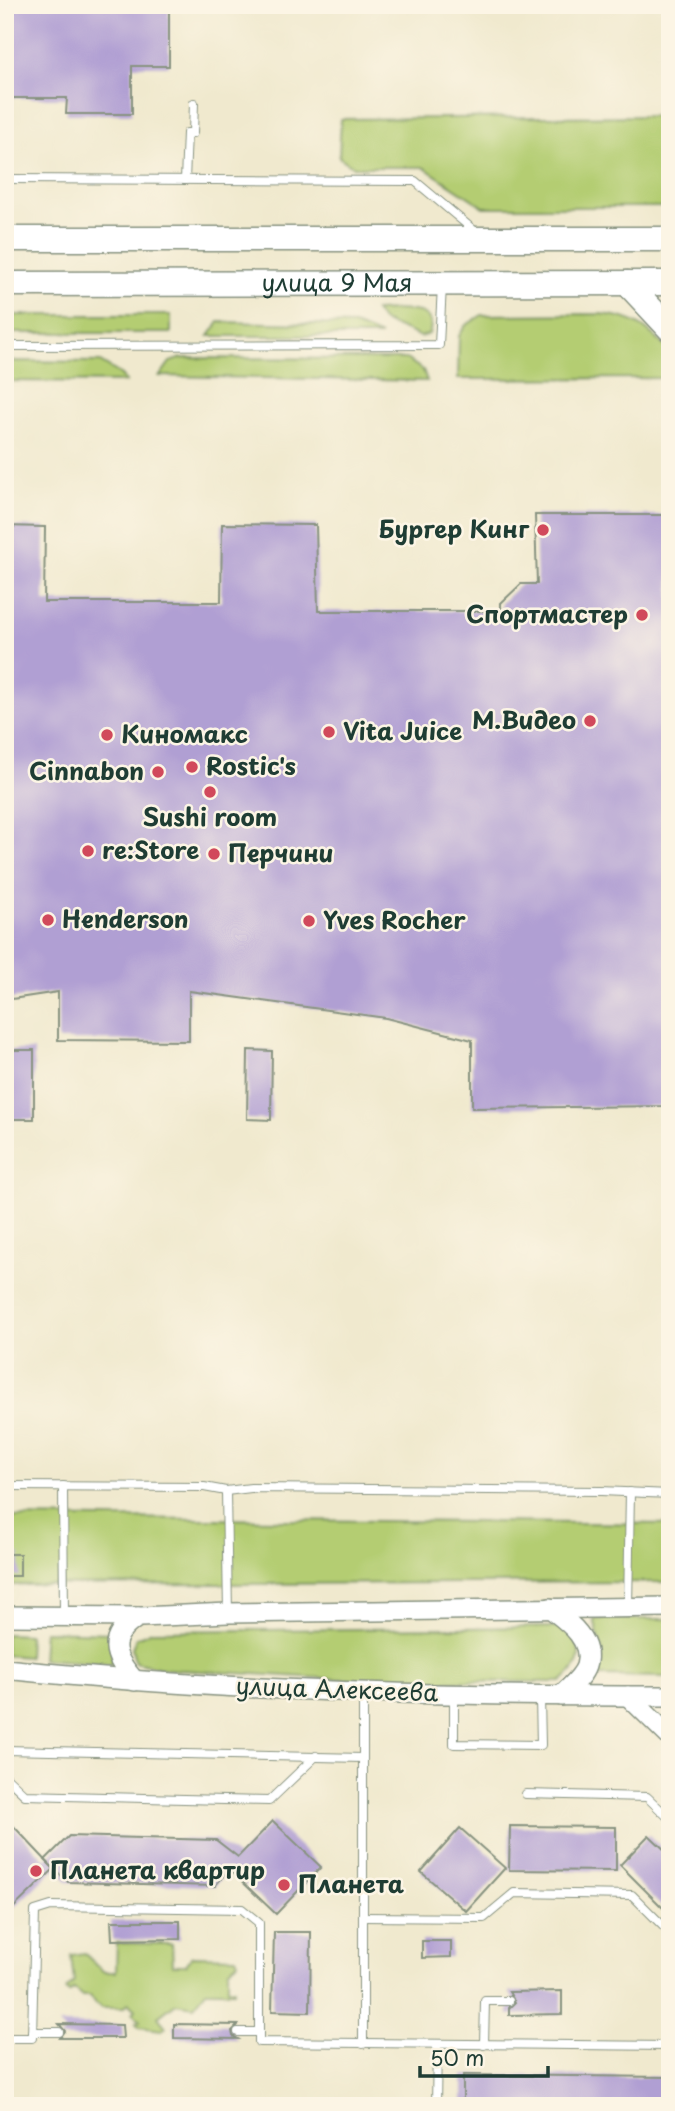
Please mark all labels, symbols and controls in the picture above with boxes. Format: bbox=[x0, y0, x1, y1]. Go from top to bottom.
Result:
street label: улица 9 Мая bbox=[261, 263, 413, 300]
place label: Бургер Кинг bbox=[379, 510, 530, 546]
marker: Бургер Кинг bbox=[535, 522, 551, 538]
place label: Спортмастер bbox=[466, 595, 628, 631]
marker: Спортмастер bbox=[634, 607, 650, 623]
place label: М.Видео bbox=[472, 701, 576, 737]
place label: Vita Juice bbox=[343, 712, 462, 748]
marker: М.Видео bbox=[582, 713, 598, 729]
place label: Киномакс bbox=[121, 715, 248, 751]
marker: Vita Juice bbox=[321, 724, 337, 740]
marker: Киномакс bbox=[99, 727, 115, 743]
place label: Rostic's bbox=[206, 747, 296, 783]
place label: Cinnabon bbox=[29, 752, 144, 788]
marker: Rostic's bbox=[184, 759, 200, 775]
marker: Cinnabon bbox=[150, 764, 166, 780]
marker: Sushi room bbox=[202, 784, 218, 800]
place label: Sushi room bbox=[143, 798, 277, 834]
place label: re:Store bbox=[102, 831, 199, 867]
place label: Перчини bbox=[228, 834, 334, 870]
marker: re:Store bbox=[80, 843, 96, 859]
marker: Перчини bbox=[206, 846, 222, 862]
place label: Henderson bbox=[62, 900, 189, 936]
place label: Yves Rocher bbox=[323, 901, 466, 937]
marker: Henderson bbox=[40, 912, 56, 928]
marker: Yves Rocher bbox=[301, 913, 317, 929]
street label: улица Алексеева bbox=[235, 1666, 439, 1710]
place label: Планета квартир bbox=[50, 1851, 265, 1887]
marker: Планета квартир bbox=[28, 1863, 44, 1879]
place label: Планета bbox=[298, 1865, 405, 1901]
marker: Планета bbox=[276, 1877, 292, 1893]
scale bar bbox=[420, 2034, 547, 2078]
text: 50 m bbox=[430, 2041, 484, 2073]

